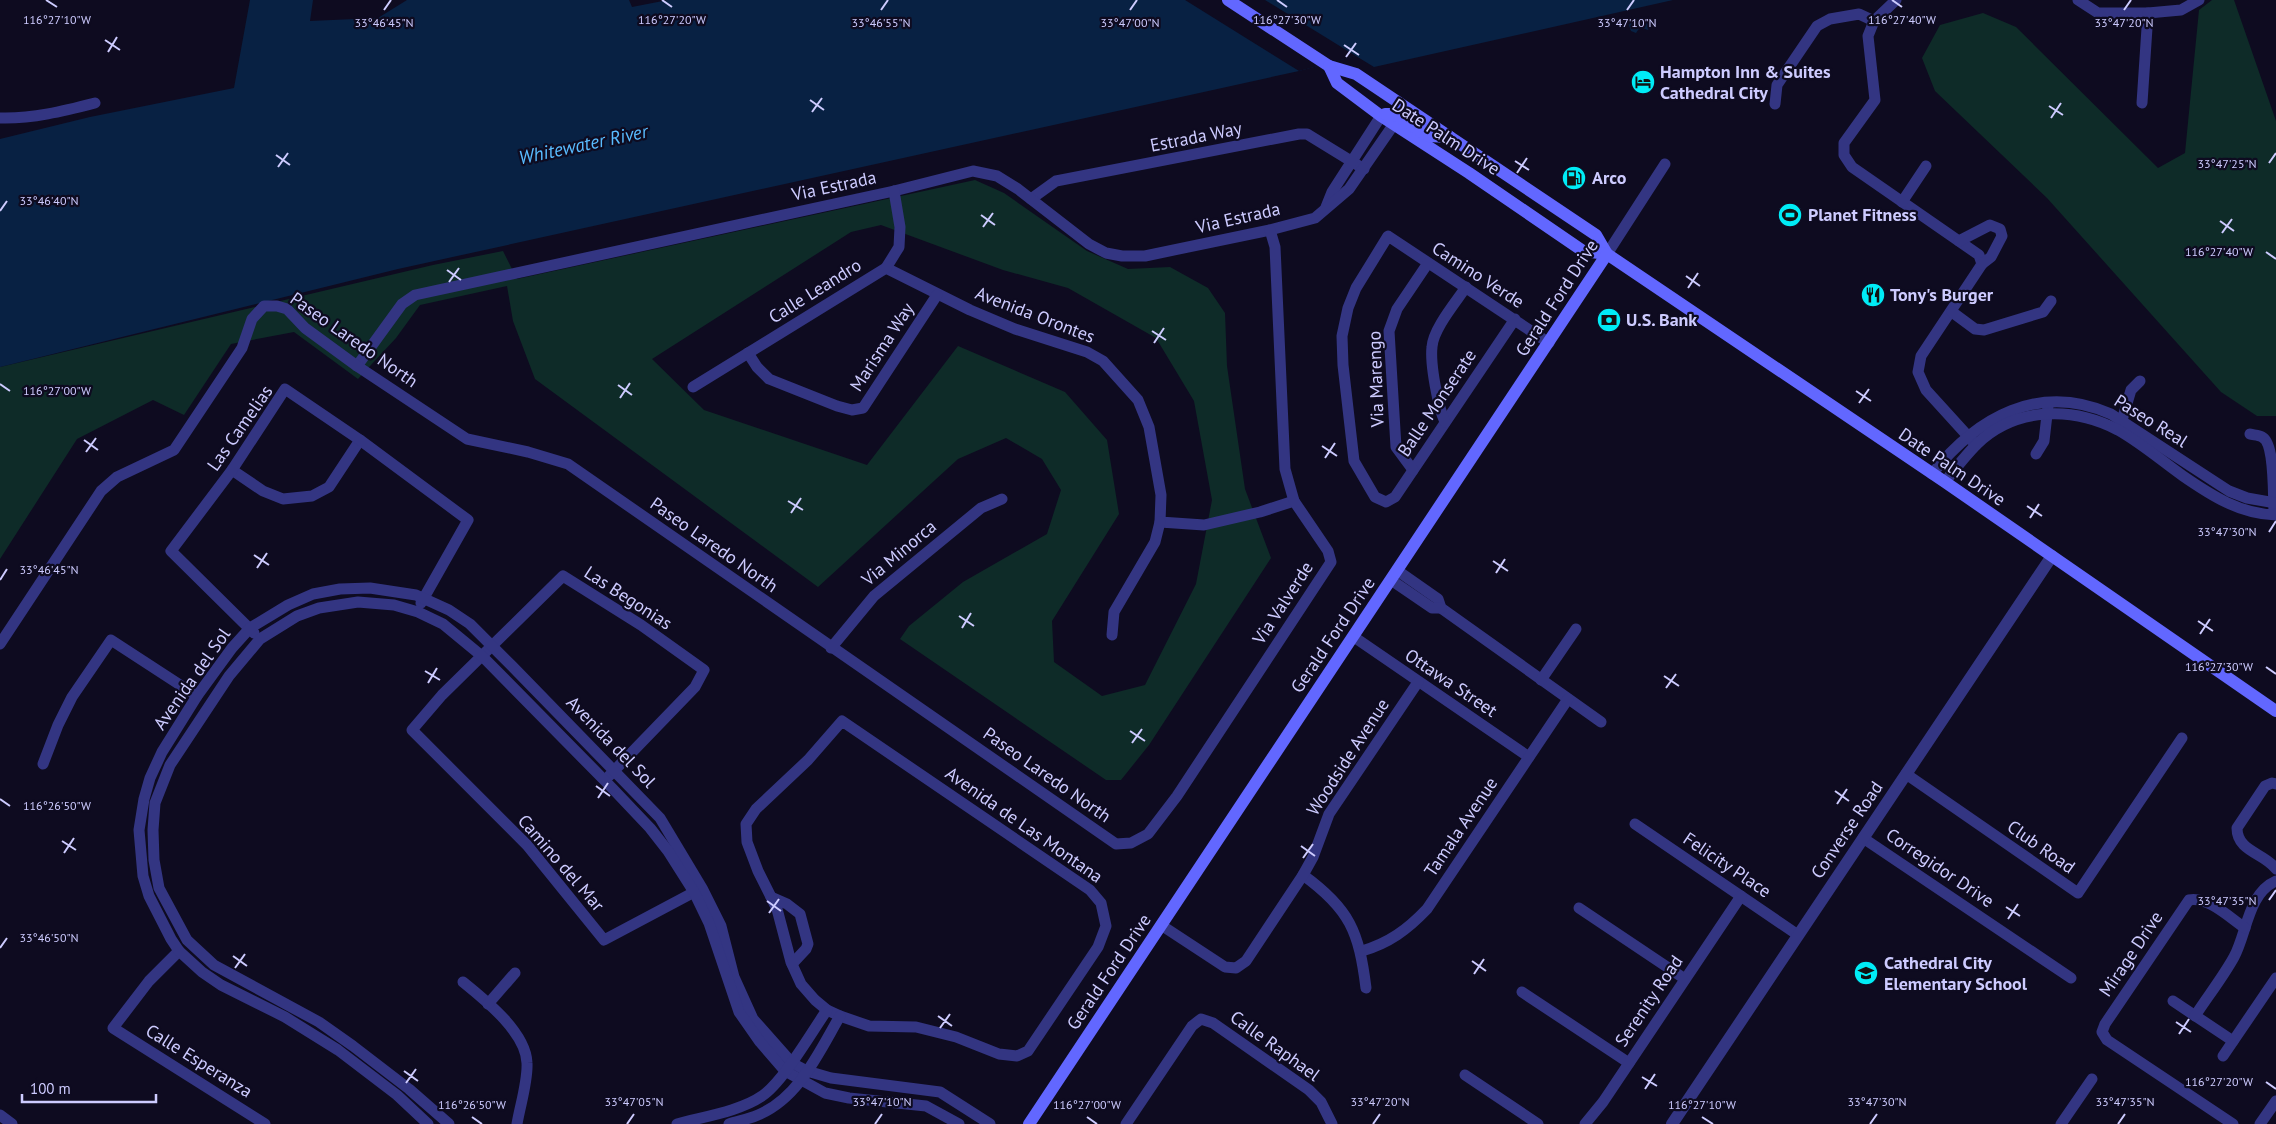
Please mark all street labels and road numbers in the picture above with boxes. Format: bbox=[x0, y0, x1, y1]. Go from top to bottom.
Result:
street label: Date Palm Drive bbox=[1388, 93, 1505, 180]
street label: Estrada Way bbox=[1148, 116, 1244, 157]
street label: Via Estrada bbox=[789, 165, 878, 206]
street label: Via Estrada bbox=[1193, 197, 1282, 239]
street label: Gerald Ford Drive bbox=[1510, 235, 1603, 361]
street label: Camino Verde bbox=[1428, 236, 1529, 313]
street label: Calle Leandro bbox=[764, 253, 865, 328]
street label: Avenida Orontes bbox=[972, 281, 1098, 348]
street label: Paseo Laredo North bbox=[286, 287, 423, 392]
street label: Marisma Way bbox=[844, 298, 919, 395]
street label: Via Marengo bbox=[1362, 330, 1389, 429]
street label: Balle Monserate bbox=[1392, 345, 1481, 461]
street label: Las Camelias bbox=[202, 380, 278, 475]
street label: Paseo Real bbox=[2110, 389, 2193, 453]
street label: Date Palm Drive bbox=[1894, 422, 2010, 511]
street label: Paseo Laredo North bbox=[646, 492, 783, 597]
street label: Via Minorca bbox=[856, 515, 941, 591]
street label: Via Valverde bbox=[1247, 557, 1318, 649]
street label: Las Begonias bbox=[580, 561, 677, 635]
street label: Gerald Ford Drive bbox=[1285, 572, 1380, 697]
street label: Avenida del Sol bbox=[148, 623, 236, 734]
street label: Ottawa Street bbox=[1401, 643, 1502, 722]
street label: Avenida del Sol bbox=[562, 691, 661, 793]
street label: Woodside Avenue bbox=[1301, 694, 1394, 820]
street label: Paseo Laredo North bbox=[979, 722, 1116, 827]
street label: Avenida de Las Montana bbox=[941, 762, 1107, 888]
street label: Tamala Avenue bbox=[1419, 773, 1502, 881]
street label: Converse Road bbox=[1806, 777, 1888, 883]
street label: Camino del Mar bbox=[513, 810, 610, 916]
street label: Club Road bbox=[2003, 815, 2080, 878]
street label: Corregidor Drive bbox=[1882, 823, 1999, 912]
street label: Felicity Place bbox=[1679, 827, 1776, 902]
street label: Mirage Drive bbox=[2094, 907, 2168, 1001]
street label: Gerald Ford Drive bbox=[1061, 909, 1156, 1034]
street label: Serenity Road bbox=[1610, 951, 1688, 1051]
street label: Calle Raphael bbox=[1226, 1005, 1325, 1086]
street label: Calle Esperanza bbox=[142, 1019, 257, 1102]

